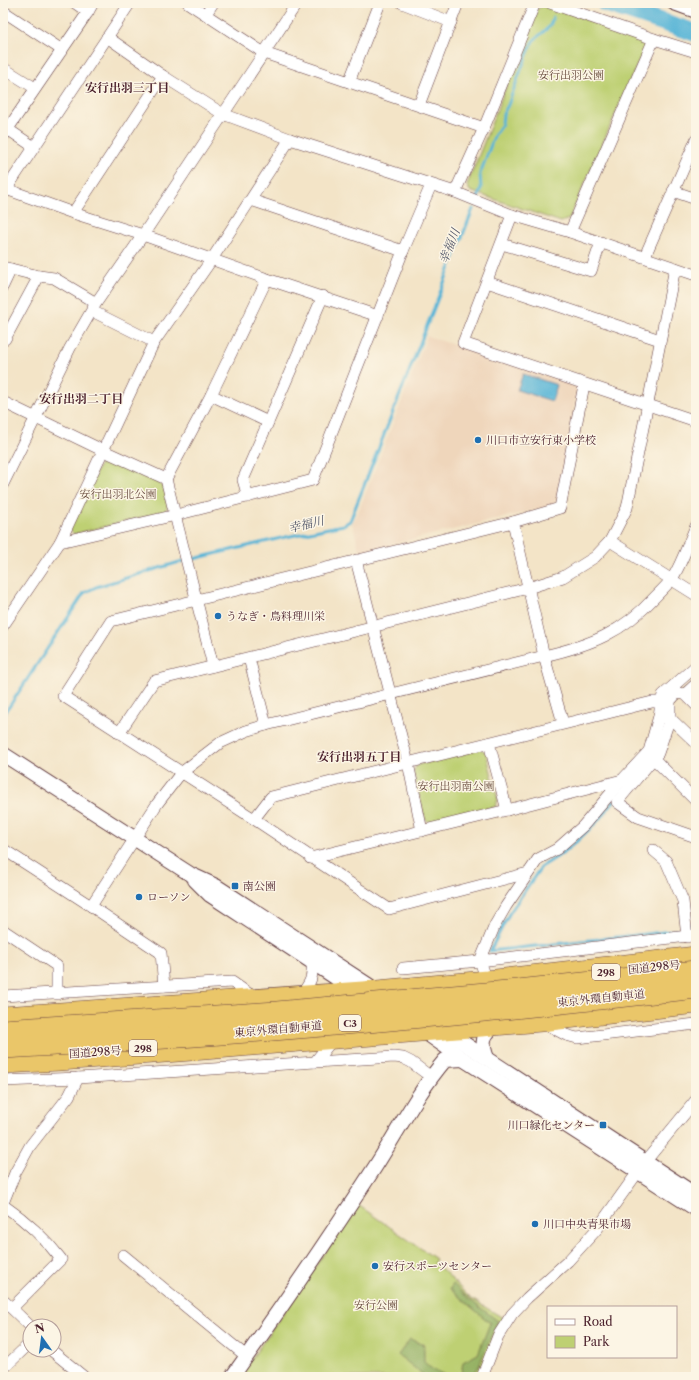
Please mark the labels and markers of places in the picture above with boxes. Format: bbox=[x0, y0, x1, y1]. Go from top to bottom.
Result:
place label: 川口市立安行東小学校 bbox=[486, 433, 596, 447]
marker: 川口市立安行東小学校 bbox=[473, 435, 483, 445]
place label: うなぎ・鳥料理川栄 bbox=[226, 609, 325, 623]
marker: うなぎ・鳥料理川栄 bbox=[213, 611, 223, 621]
place label: 南公園 bbox=[243, 879, 276, 893]
marker: 南公園 bbox=[230, 881, 240, 891]
place label: ローソン bbox=[147, 890, 191, 904]
marker: ローソン bbox=[134, 892, 144, 902]
place label: 川口緑化センター bbox=[507, 1118, 595, 1132]
marker: 川口緑化センター bbox=[598, 1120, 608, 1130]
place label: 川口中央青果市場 bbox=[543, 1217, 631, 1231]
marker: 川口中央青果市場 bbox=[530, 1219, 540, 1229]
place label: 安行スポーツセンター bbox=[383, 1259, 492, 1273]
marker: 安行スポーツセンター bbox=[370, 1261, 380, 1271]

